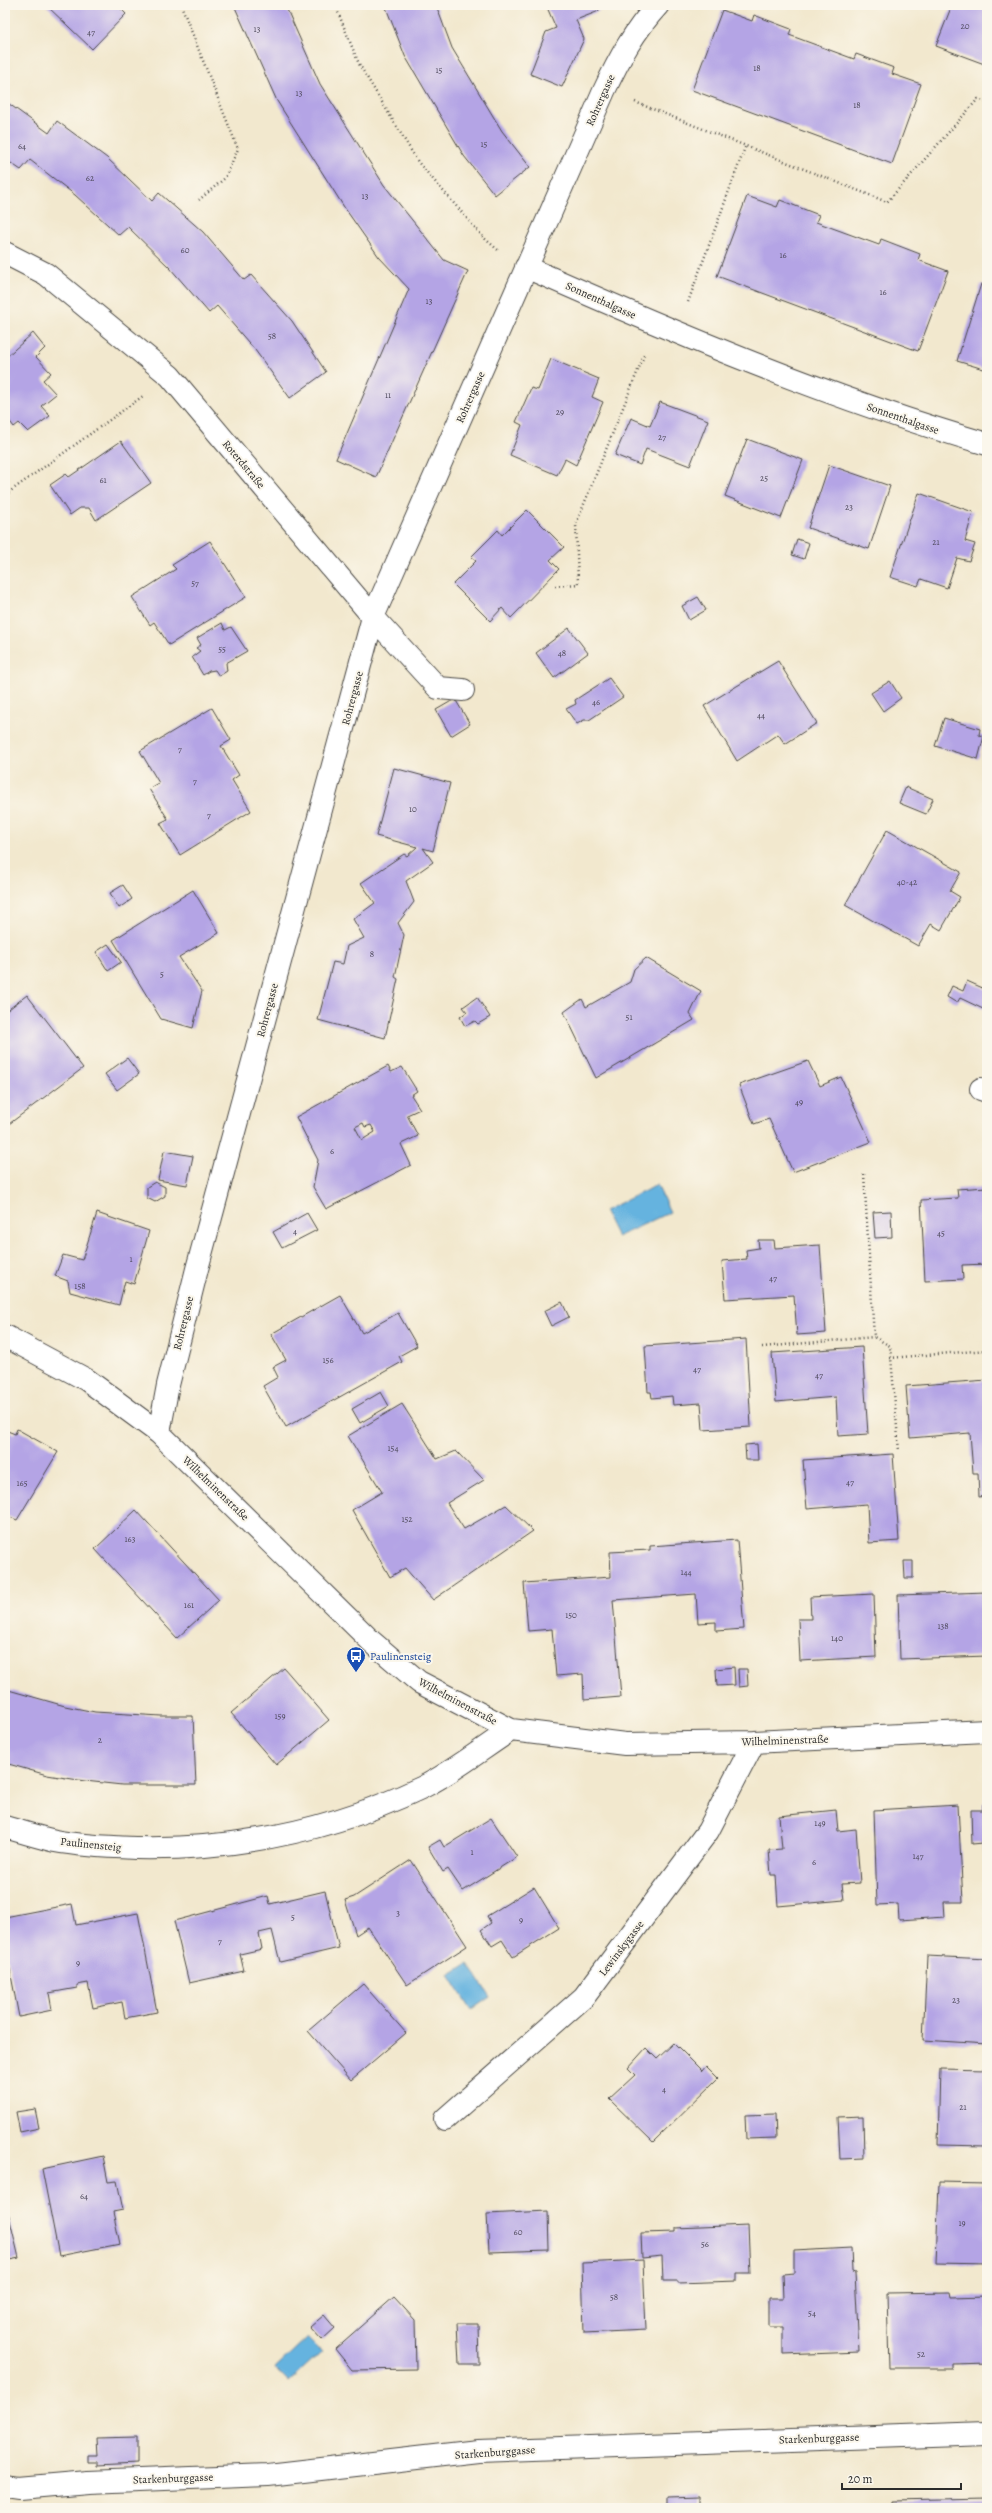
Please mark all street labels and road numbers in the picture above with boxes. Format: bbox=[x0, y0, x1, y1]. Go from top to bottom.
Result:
street label: Rohrergasse bbox=[582, 72, 619, 128]
street label: Sonnenthalgasse bbox=[563, 278, 638, 323]
street label: Rohrergasse bbox=[452, 369, 489, 425]
street label: Sonnenthalgasse bbox=[865, 399, 941, 438]
street label: Roterdstraße bbox=[219, 437, 268, 492]
street label: Rohrergasse bbox=[338, 669, 367, 727]
street label: Rohrergasse bbox=[253, 981, 282, 1039]
street label: Rohrergasse bbox=[170, 1294, 197, 1352]
street label: Wilhelminenstraße bbox=[178, 1452, 252, 1524]
street label: Wilhelminenstraße bbox=[415, 1674, 500, 1729]
street label: Wilhelminenstraße bbox=[740, 1731, 829, 1750]
street label: Paulinensteig bbox=[60, 1834, 123, 1855]
street label: Lewinskygasse bbox=[595, 1917, 647, 1979]
street label: Starkenburggasse bbox=[779, 2430, 860, 2447]
street label: Starkenburggasse bbox=[454, 2442, 536, 2463]
street label: Starkenburggasse bbox=[133, 2470, 214, 2487]

